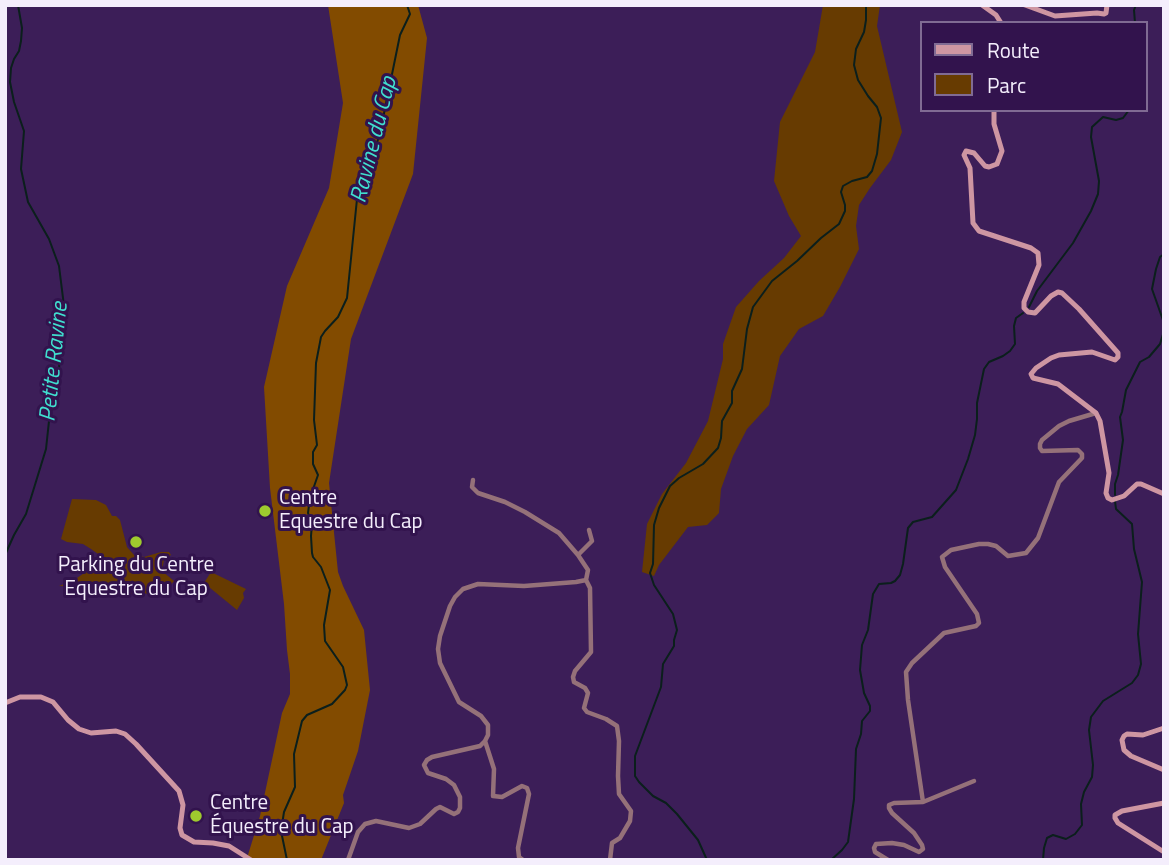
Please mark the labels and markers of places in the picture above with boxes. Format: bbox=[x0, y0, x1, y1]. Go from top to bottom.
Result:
place label: Centre Equestre du Cap bbox=[279, 486, 423, 536]
marker: Centre Equestre du Cap bbox=[257, 503, 273, 519]
marker: Parking du Centre Equestre du Cap bbox=[128, 534, 144, 550]
place label: Parking du Centre Equestre du Cap bbox=[58, 553, 214, 603]
place label: Centre Équestre du Cap bbox=[210, 791, 354, 841]
marker: Centre Équestre du Cap bbox=[188, 808, 204, 824]

